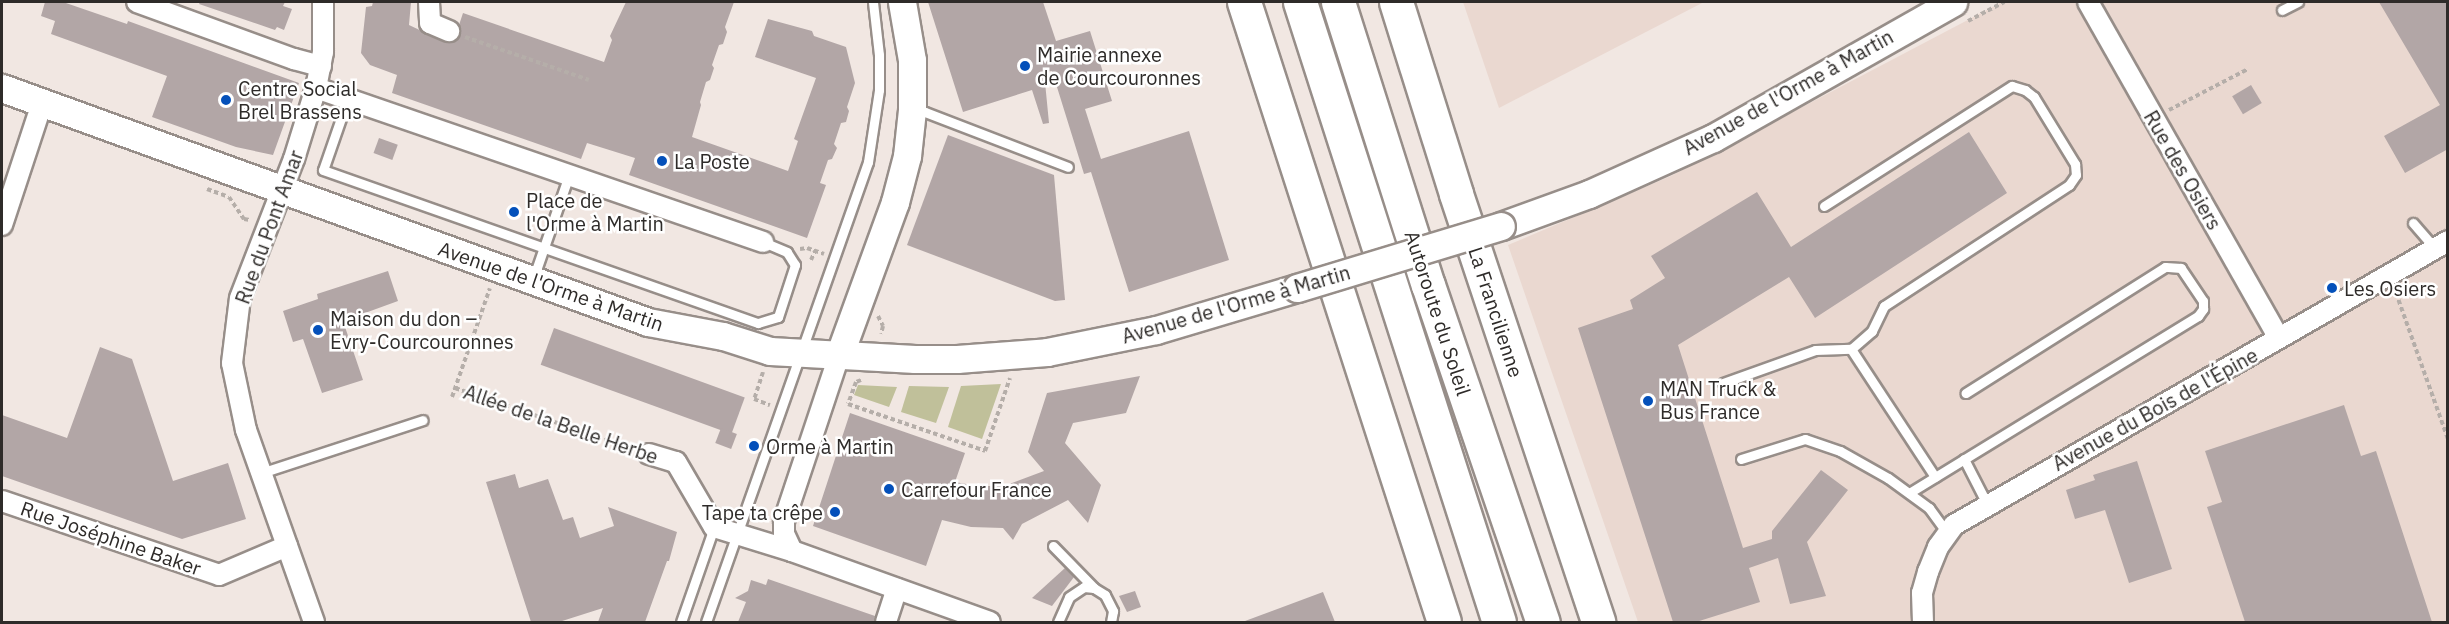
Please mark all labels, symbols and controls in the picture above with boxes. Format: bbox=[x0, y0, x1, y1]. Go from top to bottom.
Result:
street label: Avenue de l'Orme à Martin bbox=[1679, 24, 1897, 160]
place label: Mairie annexe de Courcouronnes bbox=[1037, 42, 1201, 89]
marker: Mairie annexe de Courcouronnes bbox=[1018, 59, 1032, 73]
place label: Centre Social Brel Brassens bbox=[238, 77, 362, 124]
marker: Centre Social Brel Brassens bbox=[219, 93, 233, 107]
street label: Rue des Osiers bbox=[2139, 106, 2227, 234]
street label: Rue du Pont Amar bbox=[230, 147, 308, 307]
place label: La Poste bbox=[674, 149, 750, 173]
marker: La Poste bbox=[655, 154, 669, 168]
place label: Place de l'Orme à Martin bbox=[526, 189, 664, 236]
marker: Place de l'Orme à Martin bbox=[507, 205, 521, 219]
street label: Autoroute du Soleil bbox=[1400, 227, 1476, 399]
street label: Avenue de l'Orme à Martin bbox=[435, 236, 667, 336]
street label: La Francilienne bbox=[1464, 244, 1528, 380]
street label: Avenue de l'Orme à Martin bbox=[1119, 260, 1353, 348]
place label: Les Osiers bbox=[2344, 276, 2436, 300]
marker: Les Osiers bbox=[2325, 281, 2339, 295]
place label: Maison du don – Evry-Courcouronnes bbox=[330, 306, 514, 353]
marker: Maison du don – Evry-Courcouronnes bbox=[311, 323, 325, 337]
street label: Avenue du Bois de l'Épine bbox=[2048, 342, 2262, 476]
place label: MAN Truck & Bus France bbox=[1660, 377, 1776, 424]
street label: Allée de la Belle Herbe bbox=[461, 379, 661, 469]
marker: MAN Truck & Bus France bbox=[1641, 394, 1655, 408]
place label: Orme à Martin bbox=[766, 434, 894, 458]
marker: Orme à Martin bbox=[747, 439, 761, 453]
place label: Carrefour France bbox=[901, 477, 1052, 501]
marker: Carrefour France bbox=[882, 482, 896, 496]
street label: Rue Joséphine Baker bbox=[18, 496, 204, 580]
place label: Tape ta crêpe bbox=[702, 500, 823, 524]
marker: Tape ta crêpe bbox=[828, 505, 842, 519]

